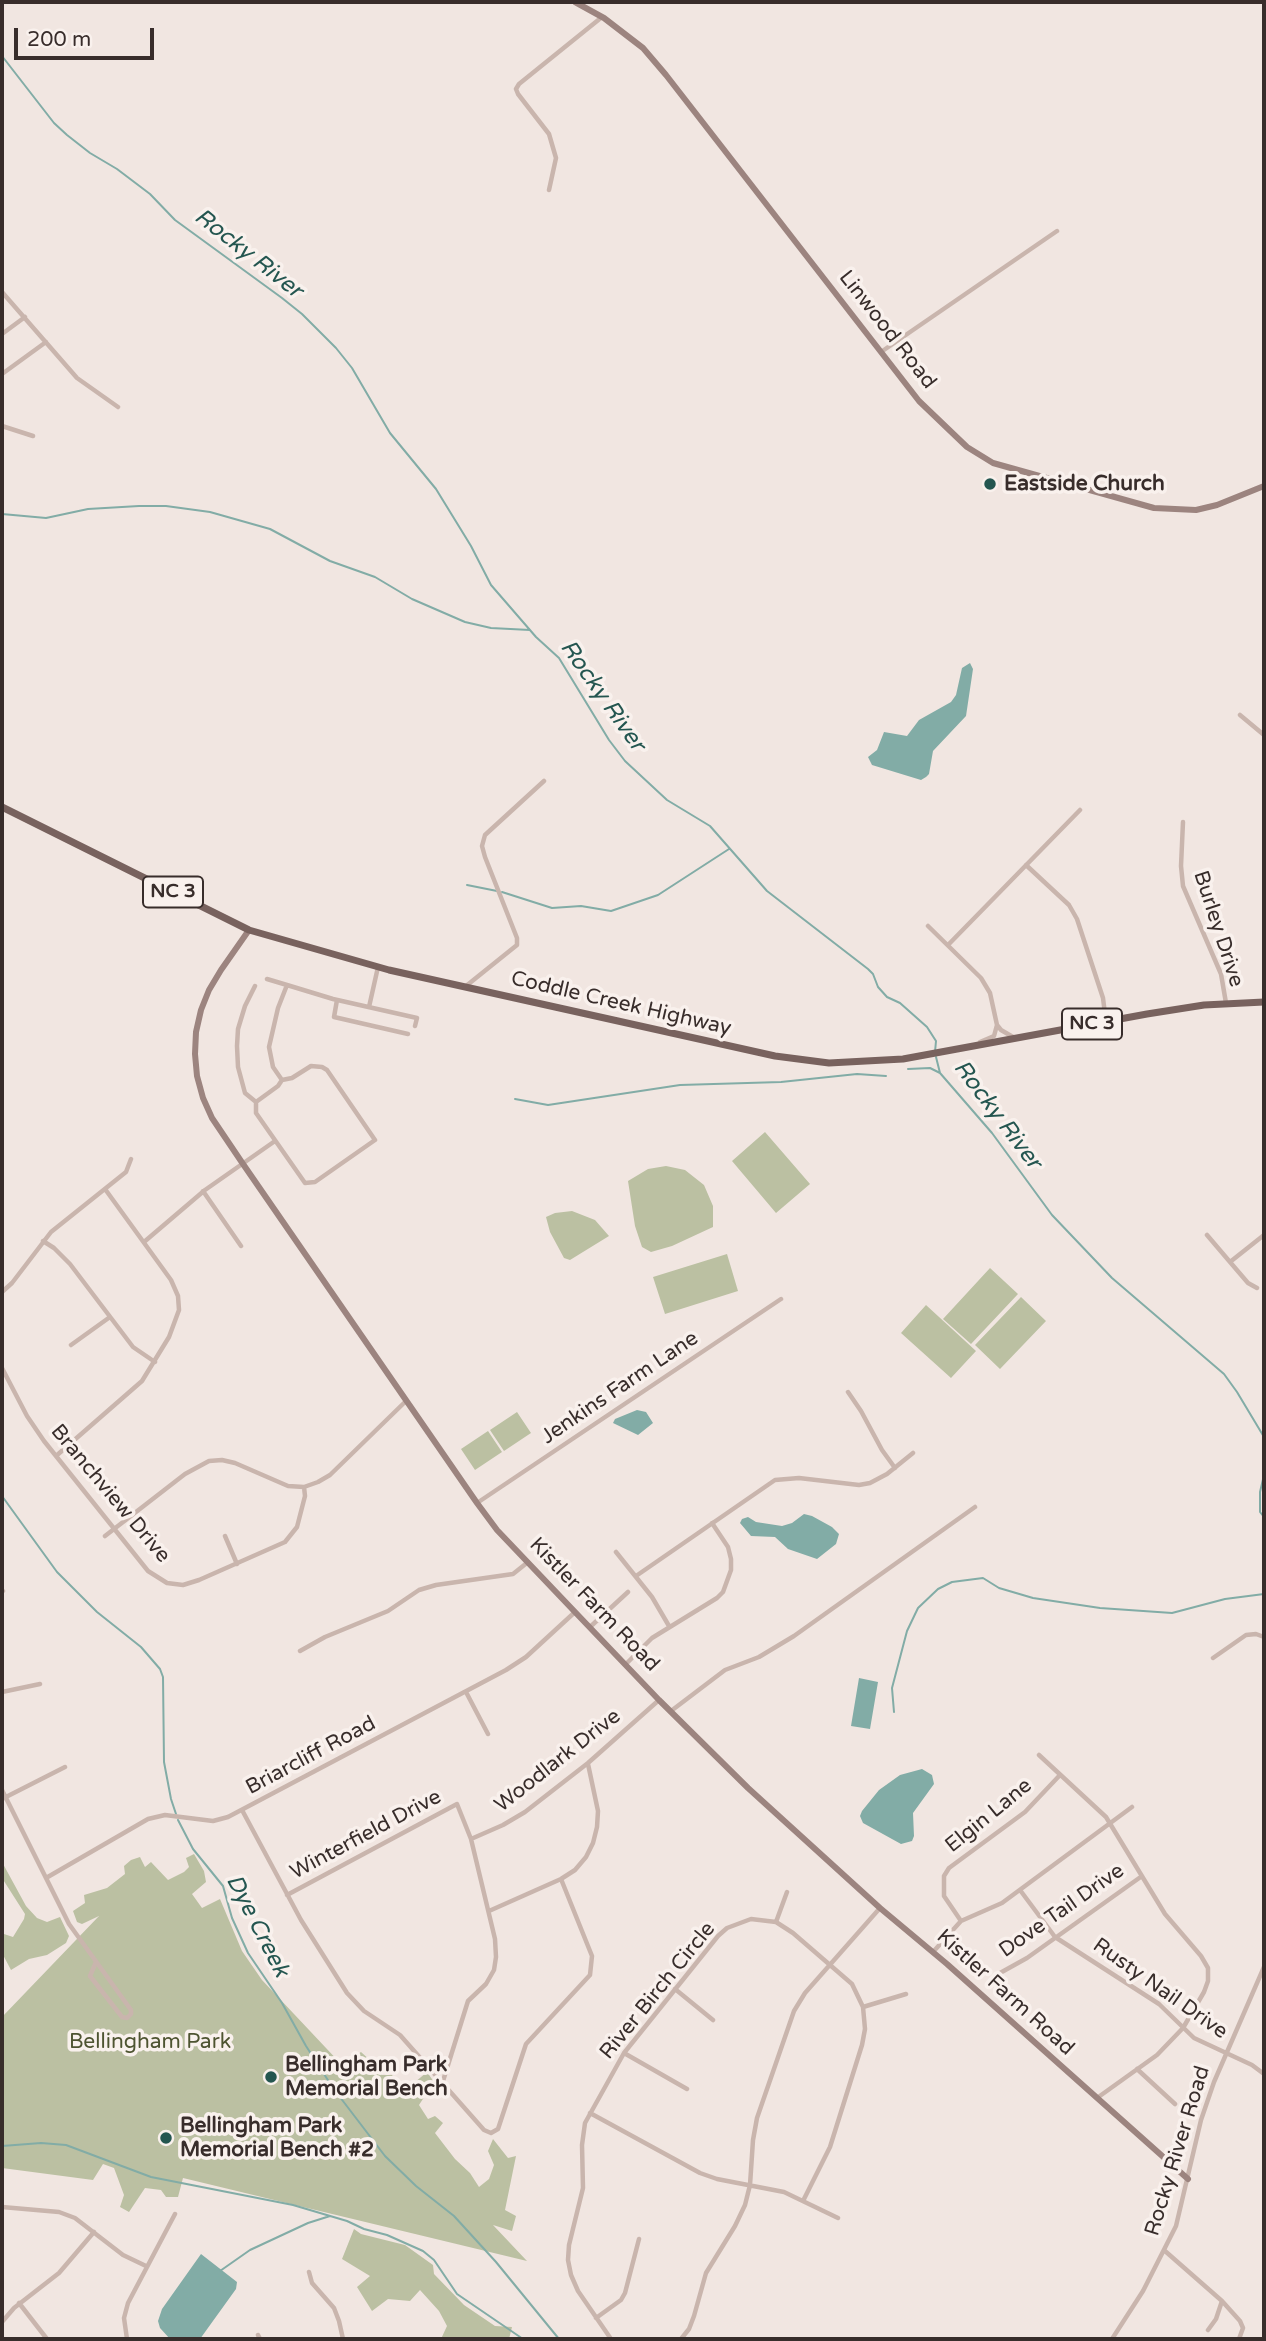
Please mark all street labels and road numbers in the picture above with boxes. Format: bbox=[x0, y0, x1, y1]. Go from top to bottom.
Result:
street label: Linwood Road bbox=[833, 266, 941, 394]
street label: Burley Drive bbox=[1187, 868, 1249, 990]
road number: NC 3 bbox=[143, 876, 203, 908]
street label: Coddle Creek Highway bbox=[509, 966, 733, 1042]
road number: NC 3 bbox=[1062, 1008, 1122, 1040]
street label: Jenkins Farm Lane bbox=[537, 1326, 703, 1450]
street label: Branchview Drive bbox=[45, 1420, 175, 1568]
street label: Kistler Farm Road bbox=[524, 1533, 664, 1677]
street label: Woodlark Drive bbox=[490, 1704, 626, 1818]
street label: Briarcliff Road bbox=[242, 1711, 380, 1801]
street label: Elgin Lane bbox=[941, 1774, 1037, 1858]
street label: Winterfield Drive bbox=[286, 1785, 446, 1885]
street label: Dove Tail Drive bbox=[995, 1859, 1129, 1963]
street label: River Birch Circle bbox=[595, 1917, 721, 2065]
street label: Kistler Farm Road bbox=[931, 1925, 1079, 2061]
street label: Rusty Nail Drive bbox=[1088, 1933, 1232, 2045]
street label: Rocky River Road bbox=[1140, 2063, 1216, 2239]

